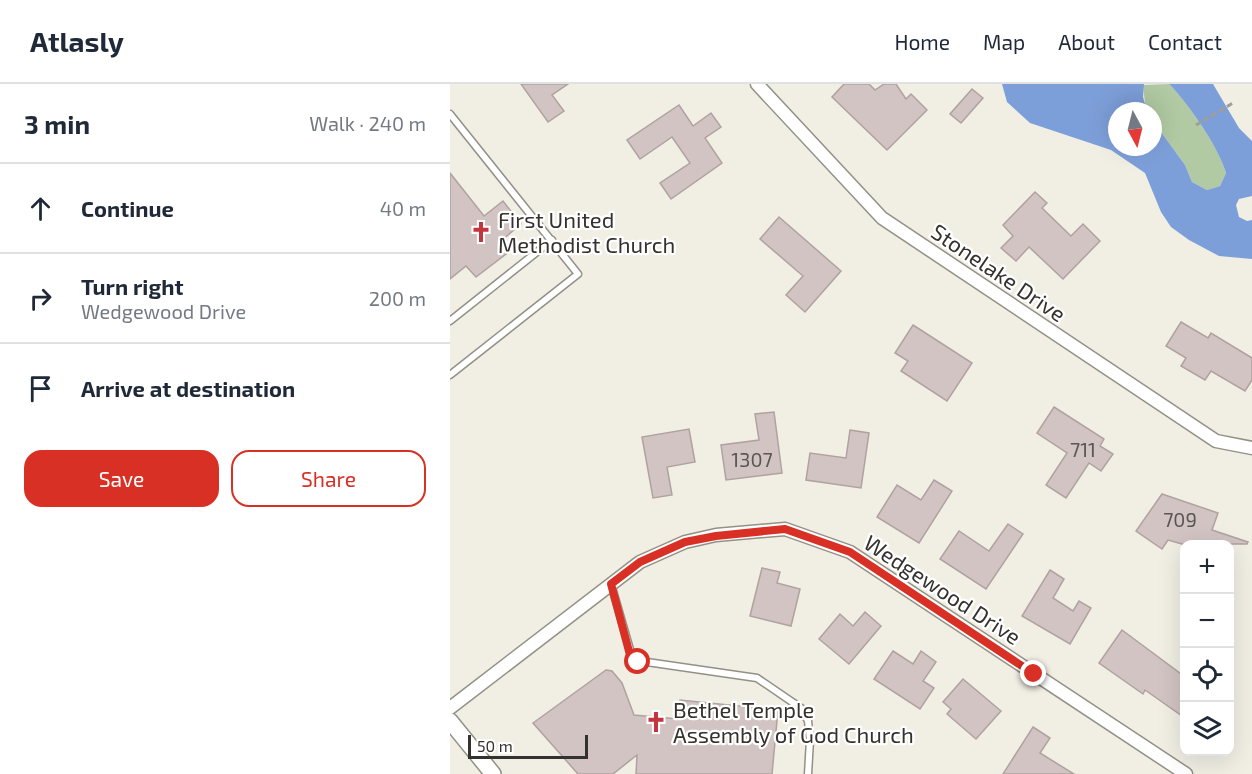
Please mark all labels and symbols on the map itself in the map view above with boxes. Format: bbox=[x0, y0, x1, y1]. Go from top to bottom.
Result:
north arrow bbox=[1108, 102, 1162, 156]
place label: First United Methodist Church bbox=[498, 206, 675, 257]
street label: Stonelake Drive bbox=[927, 218, 1071, 326]
church icon: First United Methodist Church bbox=[469, 220, 493, 244]
house number: 711 bbox=[1070, 437, 1096, 461]
house number: 1307 bbox=[731, 447, 773, 471]
house number: 709 bbox=[1163, 507, 1197, 531]
street label: Wedgewood Drive bbox=[860, 529, 1026, 649]
route start bbox=[624, 648, 650, 674]
route end bbox=[1020, 660, 1046, 686]
place label: Bethel Temple Assembly of God Church bbox=[673, 696, 914, 747]
church icon: Bethel Temple Assembly of God Church bbox=[644, 710, 668, 734]
scale bar bbox=[468, 732, 588, 760]

